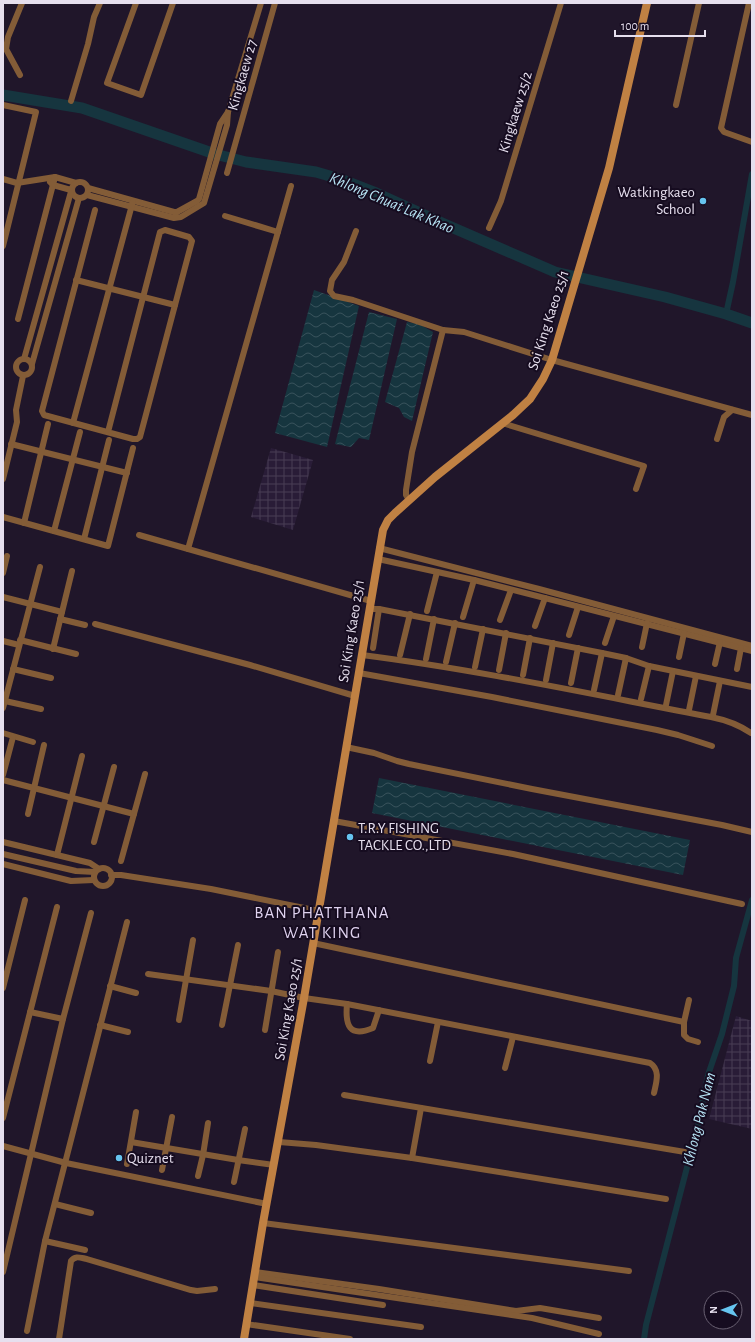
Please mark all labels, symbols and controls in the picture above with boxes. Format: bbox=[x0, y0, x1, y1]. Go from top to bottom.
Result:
scale bar bbox=[615, 12, 705, 38]
text: 100 m bbox=[621, 20, 649, 32]
street label: Kingkaew 27 bbox=[225, 38, 260, 112]
street label: Kingkaew 25/2 bbox=[496, 70, 535, 155]
water label: Khlong Chuat Lak Khao bbox=[327, 170, 456, 236]
place label: Watkingkaeo School bbox=[617, 185, 695, 217]
marker: Watkingkaeo School bbox=[698, 196, 708, 206]
street label: Soi King Kaeo 25/1 bbox=[525, 268, 572, 372]
street label: Soi King Kaeo 25/1 bbox=[336, 579, 367, 684]
place label: T.R.Y FISHING TACKLE CO.,LTD bbox=[358, 821, 451, 853]
marker: T.R.Y FISHING TACKLE CO.,LTD bbox=[345, 832, 355, 842]
district label: BAN PHATTHANA WAT KING bbox=[254, 904, 390, 941]
street label: Soi King Kaeo 25/1 bbox=[272, 957, 305, 1062]
water label: Khlong Pak Nam bbox=[680, 1071, 718, 1168]
place label: Quiznet bbox=[127, 1151, 174, 1166]
marker: Quiznet bbox=[114, 1153, 124, 1163]
north arrow bbox=[703, 1290, 743, 1330]
text: N bbox=[708, 1306, 719, 1314]

